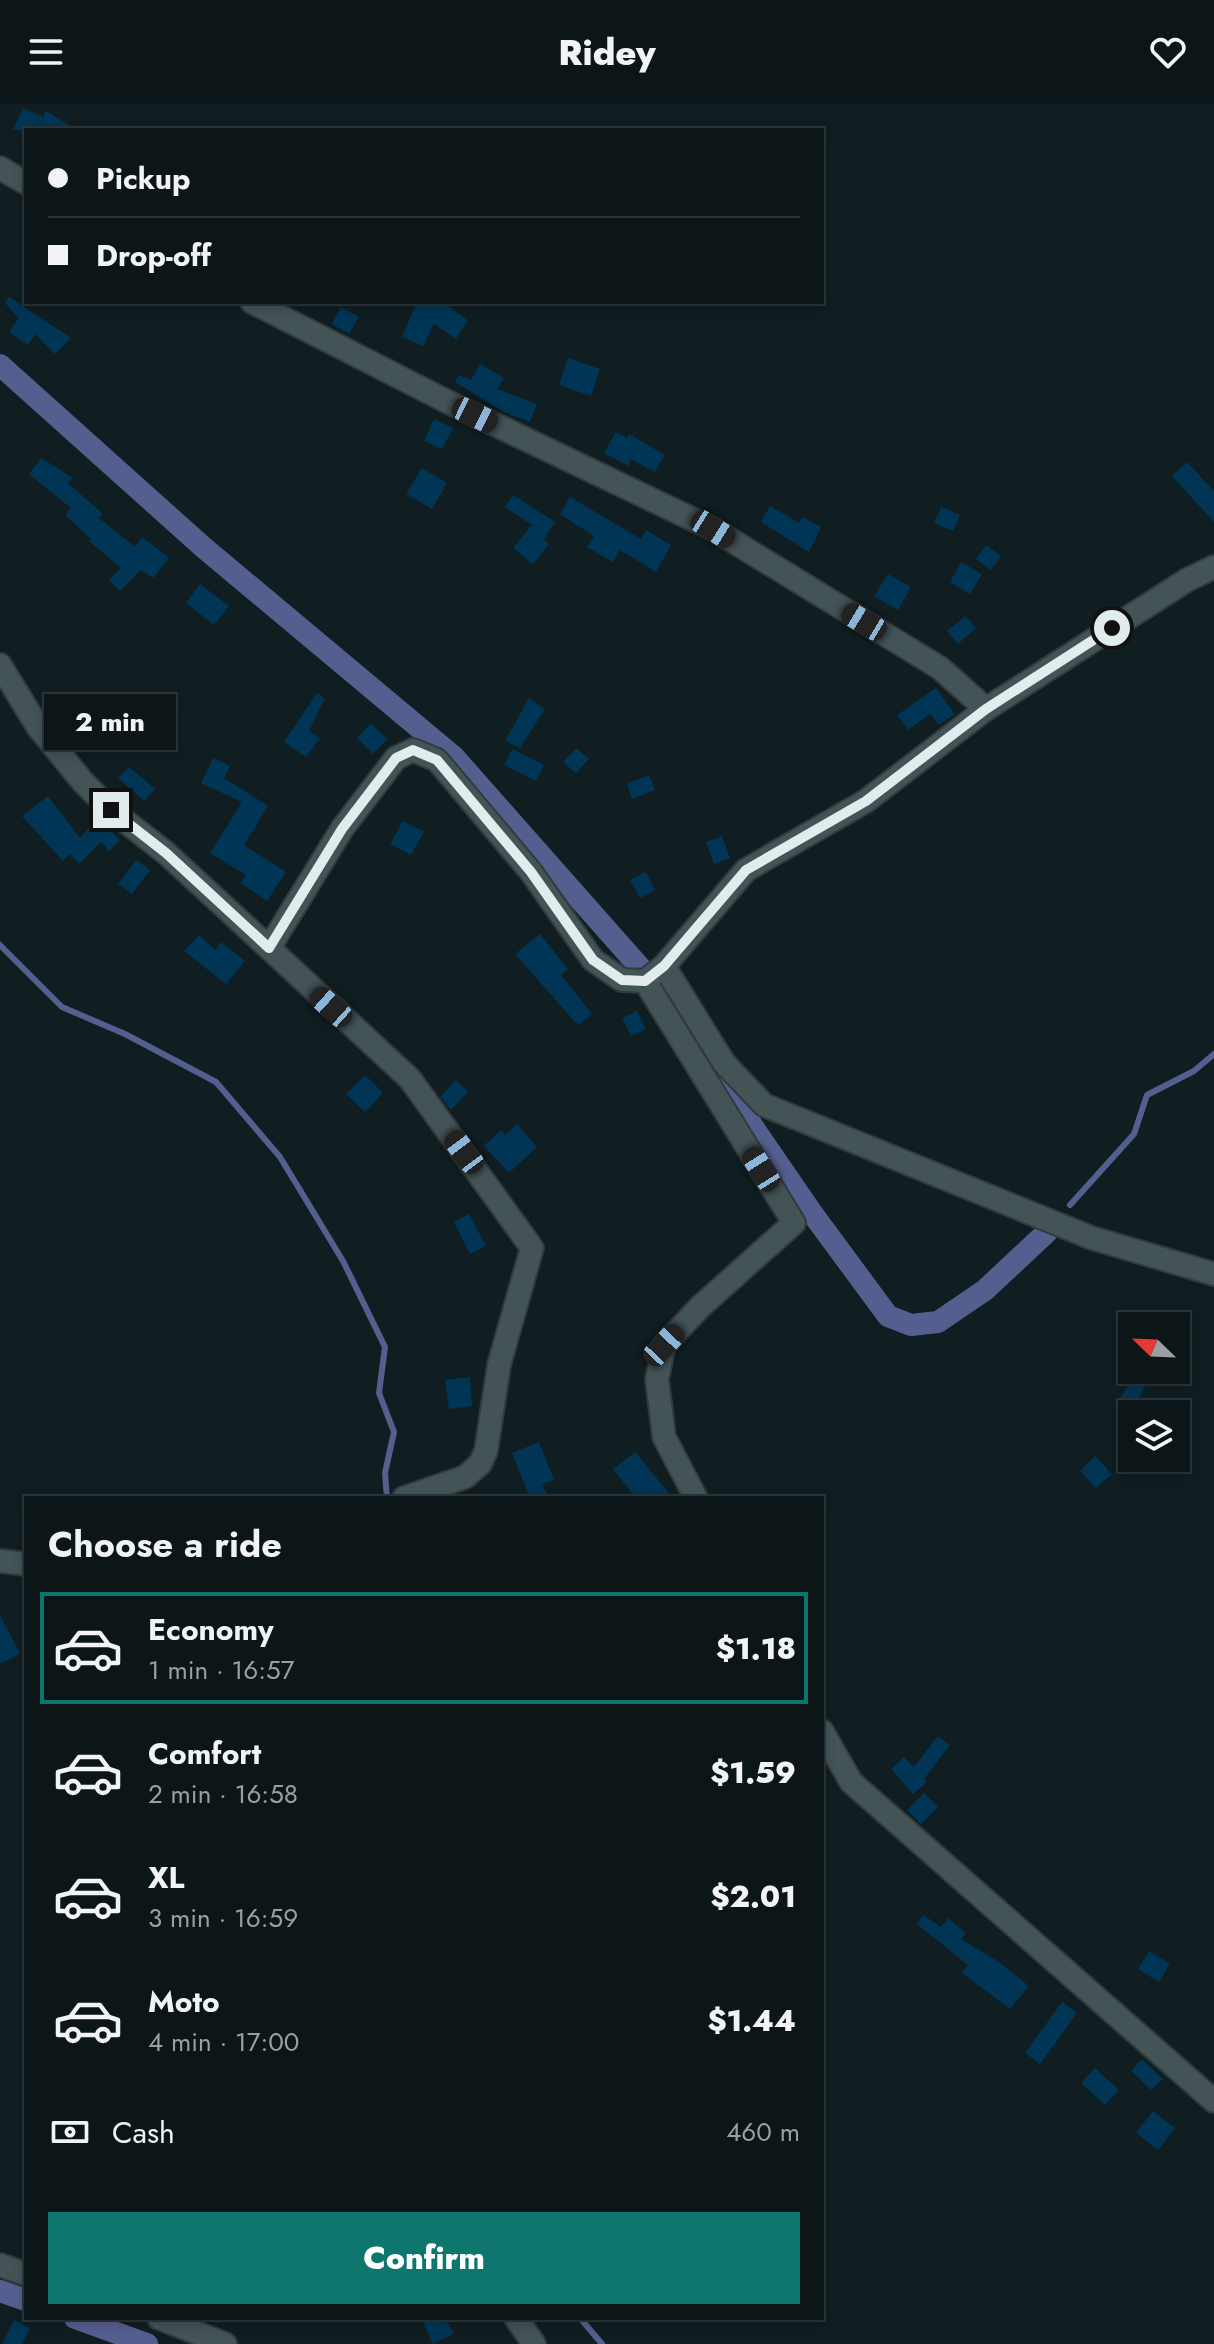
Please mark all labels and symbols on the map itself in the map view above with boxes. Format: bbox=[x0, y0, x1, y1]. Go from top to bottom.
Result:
car bbox=[448, 394, 502, 436]
car bbox=[686, 506, 740, 552]
car bbox=[837, 599, 891, 645]
route start bbox=[1094, 610, 1130, 646]
callout: 2 min bbox=[45, 694, 177, 750]
route end bbox=[93, 792, 129, 828]
car bbox=[305, 982, 357, 1032]
car bbox=[440, 1126, 488, 1178]
car bbox=[738, 1142, 784, 1196]
north arrow bbox=[1118, 1312, 1190, 1384]
car bbox=[639, 1319, 689, 1371]

